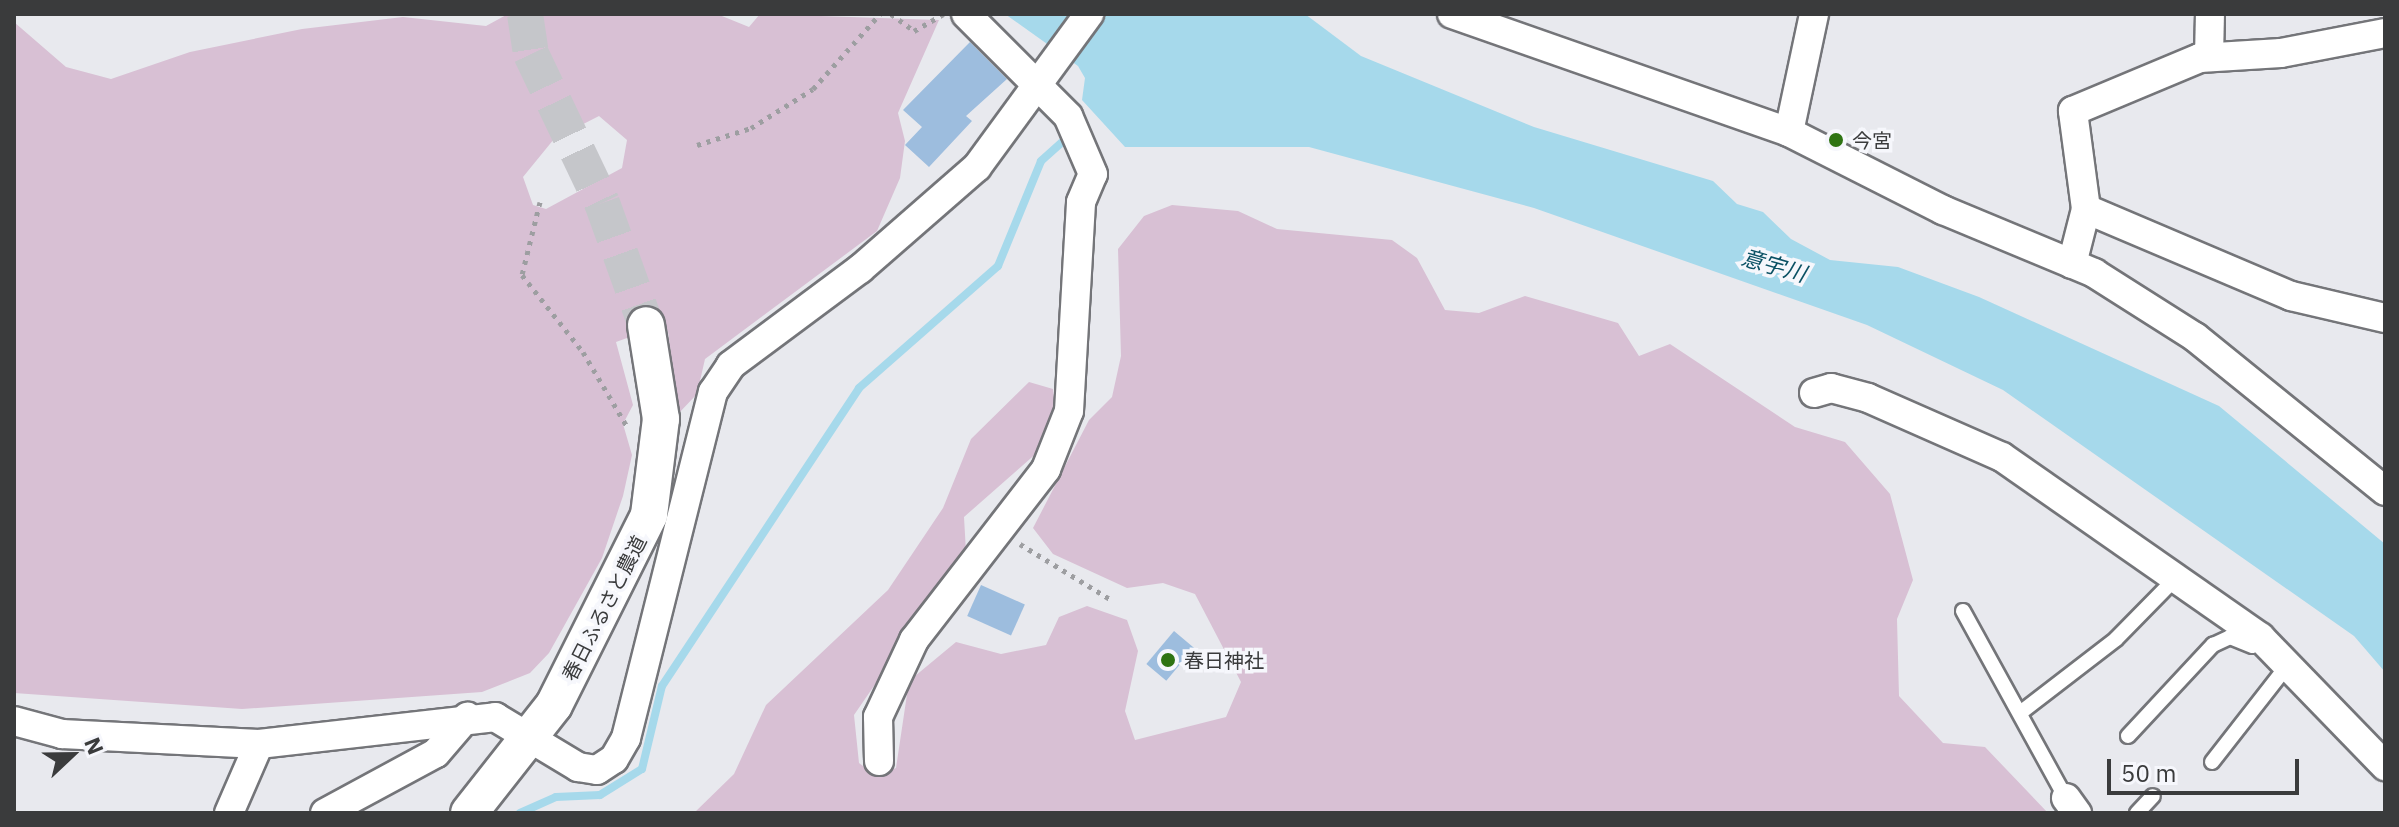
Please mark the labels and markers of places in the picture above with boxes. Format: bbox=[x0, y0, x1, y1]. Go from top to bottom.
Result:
place label: 今宮 bbox=[1852, 128, 1892, 152]
marker: 今宮 bbox=[1827, 131, 1845, 149]
place label: 春日神社 bbox=[1184, 648, 1264, 672]
marker: 春日神社 bbox=[1159, 651, 1177, 669]

